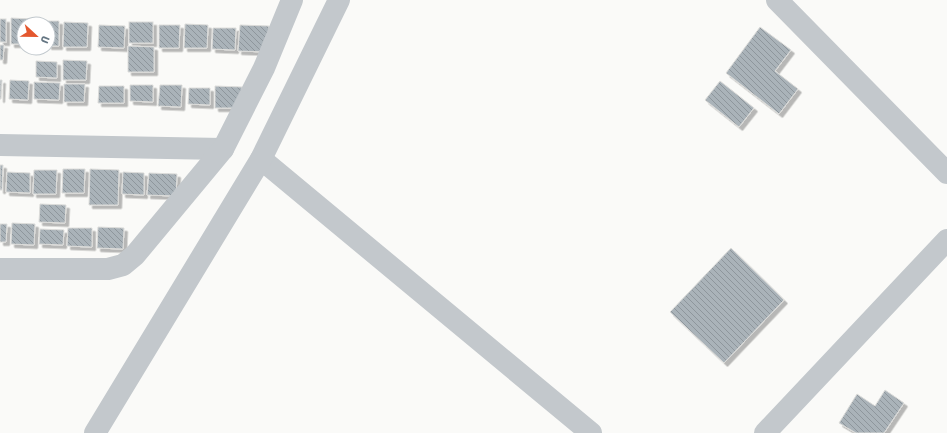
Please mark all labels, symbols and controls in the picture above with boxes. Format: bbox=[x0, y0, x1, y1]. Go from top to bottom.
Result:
north arrow bbox=[16, 16, 56, 56]
text: U bbox=[38, 34, 52, 45]

